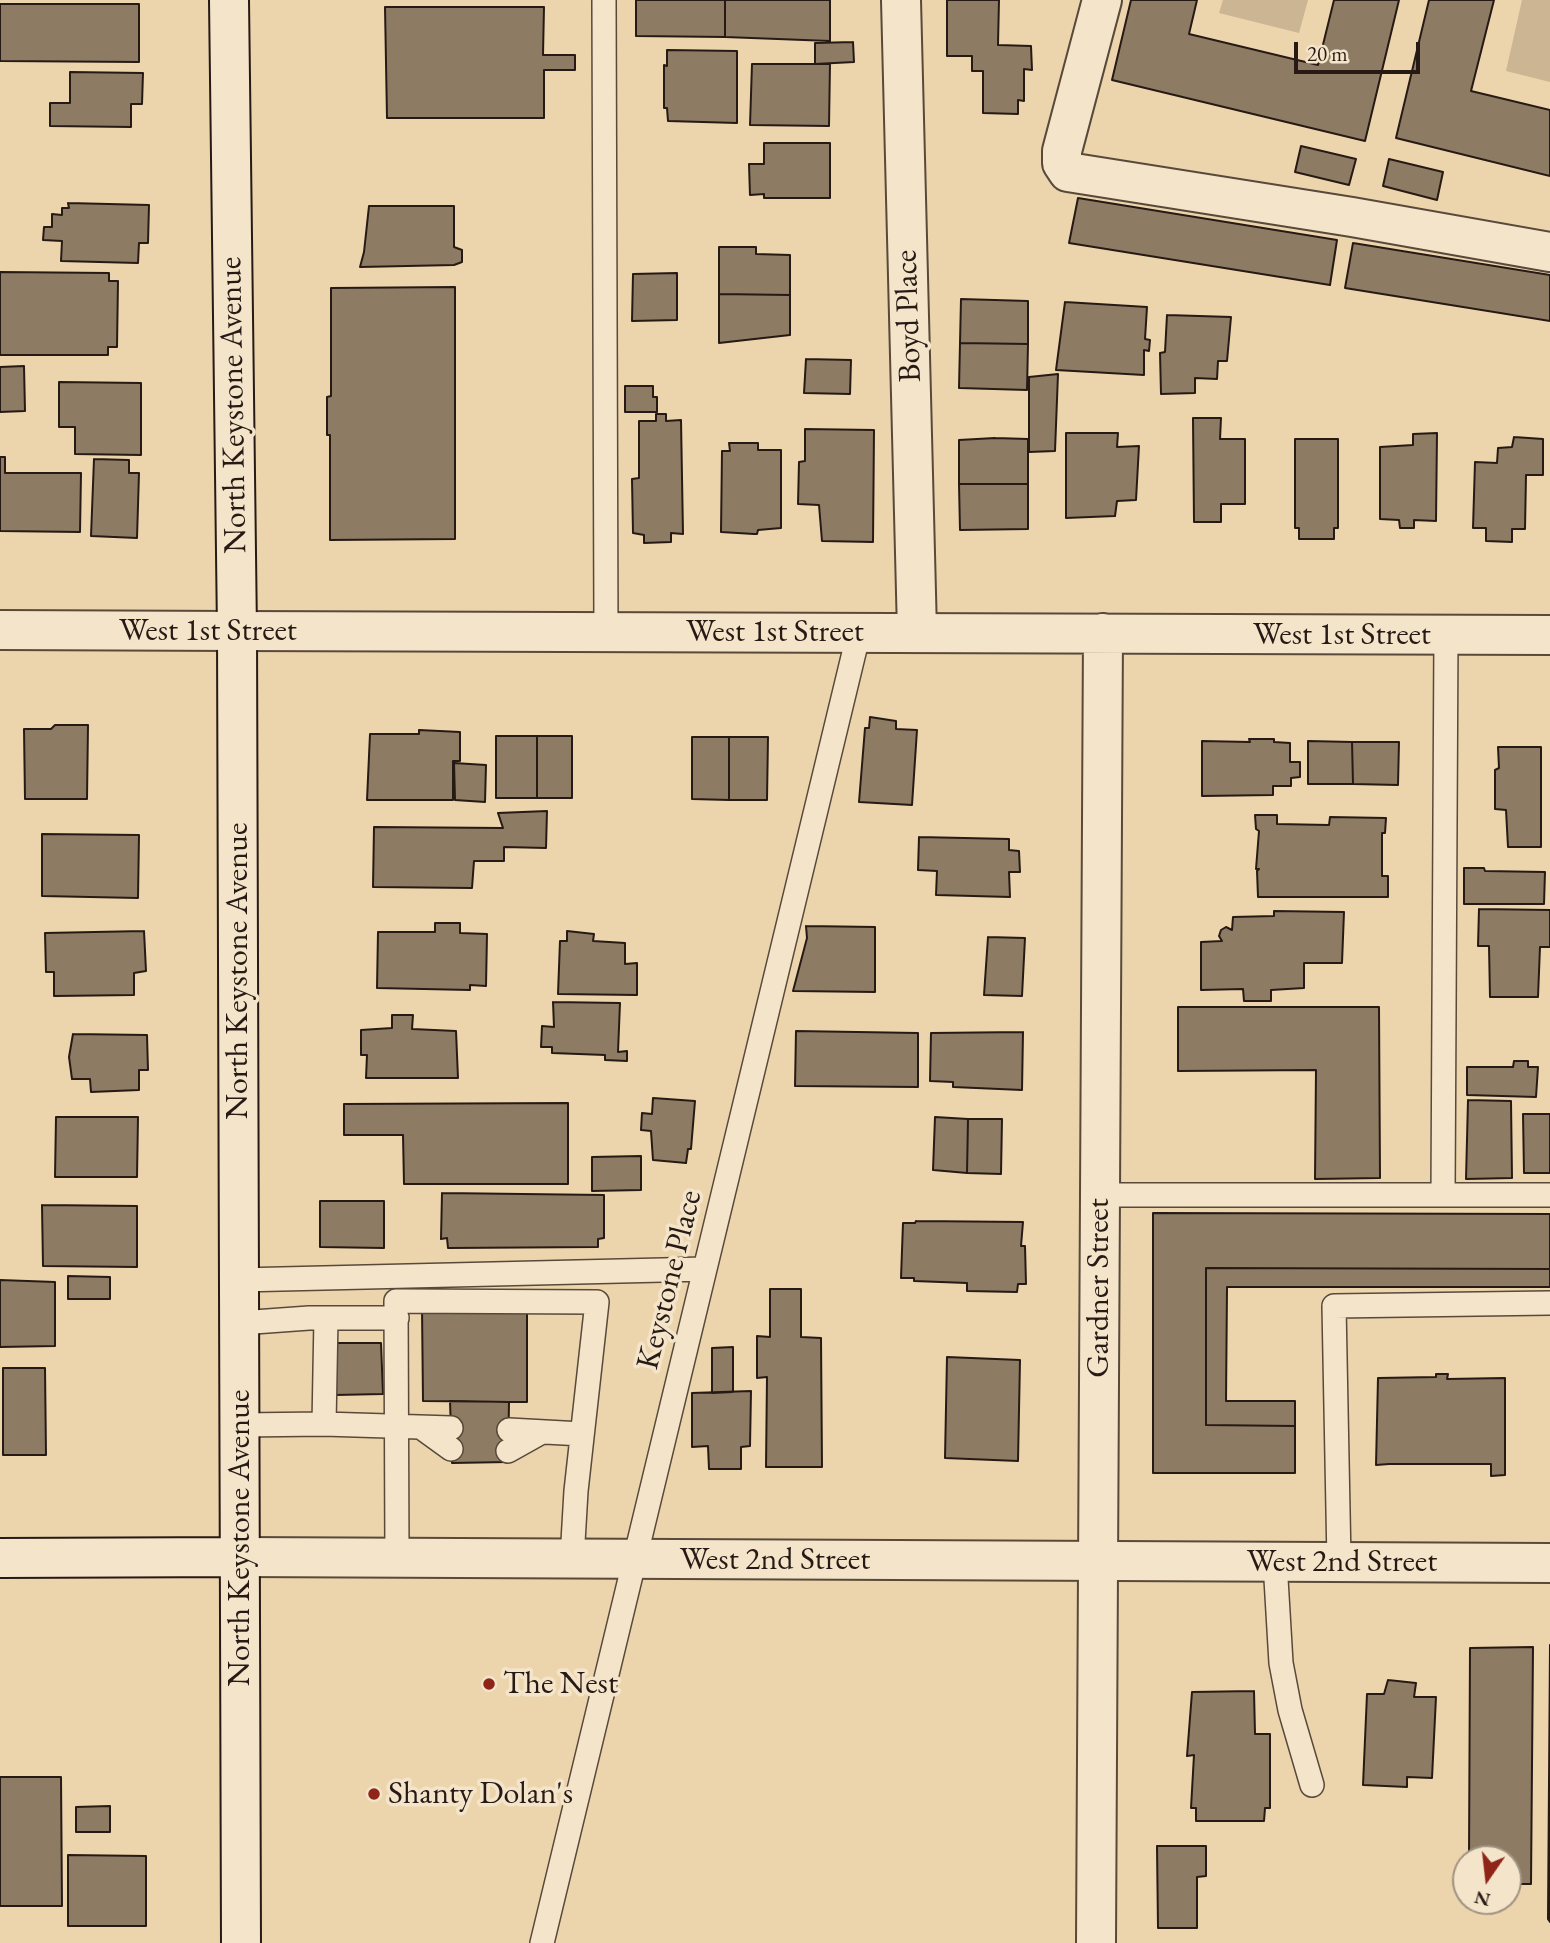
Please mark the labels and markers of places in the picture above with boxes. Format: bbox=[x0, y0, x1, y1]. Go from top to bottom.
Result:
place label: The Nest bbox=[503, 1665, 618, 1703]
marker: The Nest bbox=[481, 1676, 497, 1692]
place label: Shanty Dolan's bbox=[388, 1775, 573, 1813]
marker: Shanty Dolan's bbox=[366, 1786, 382, 1802]

